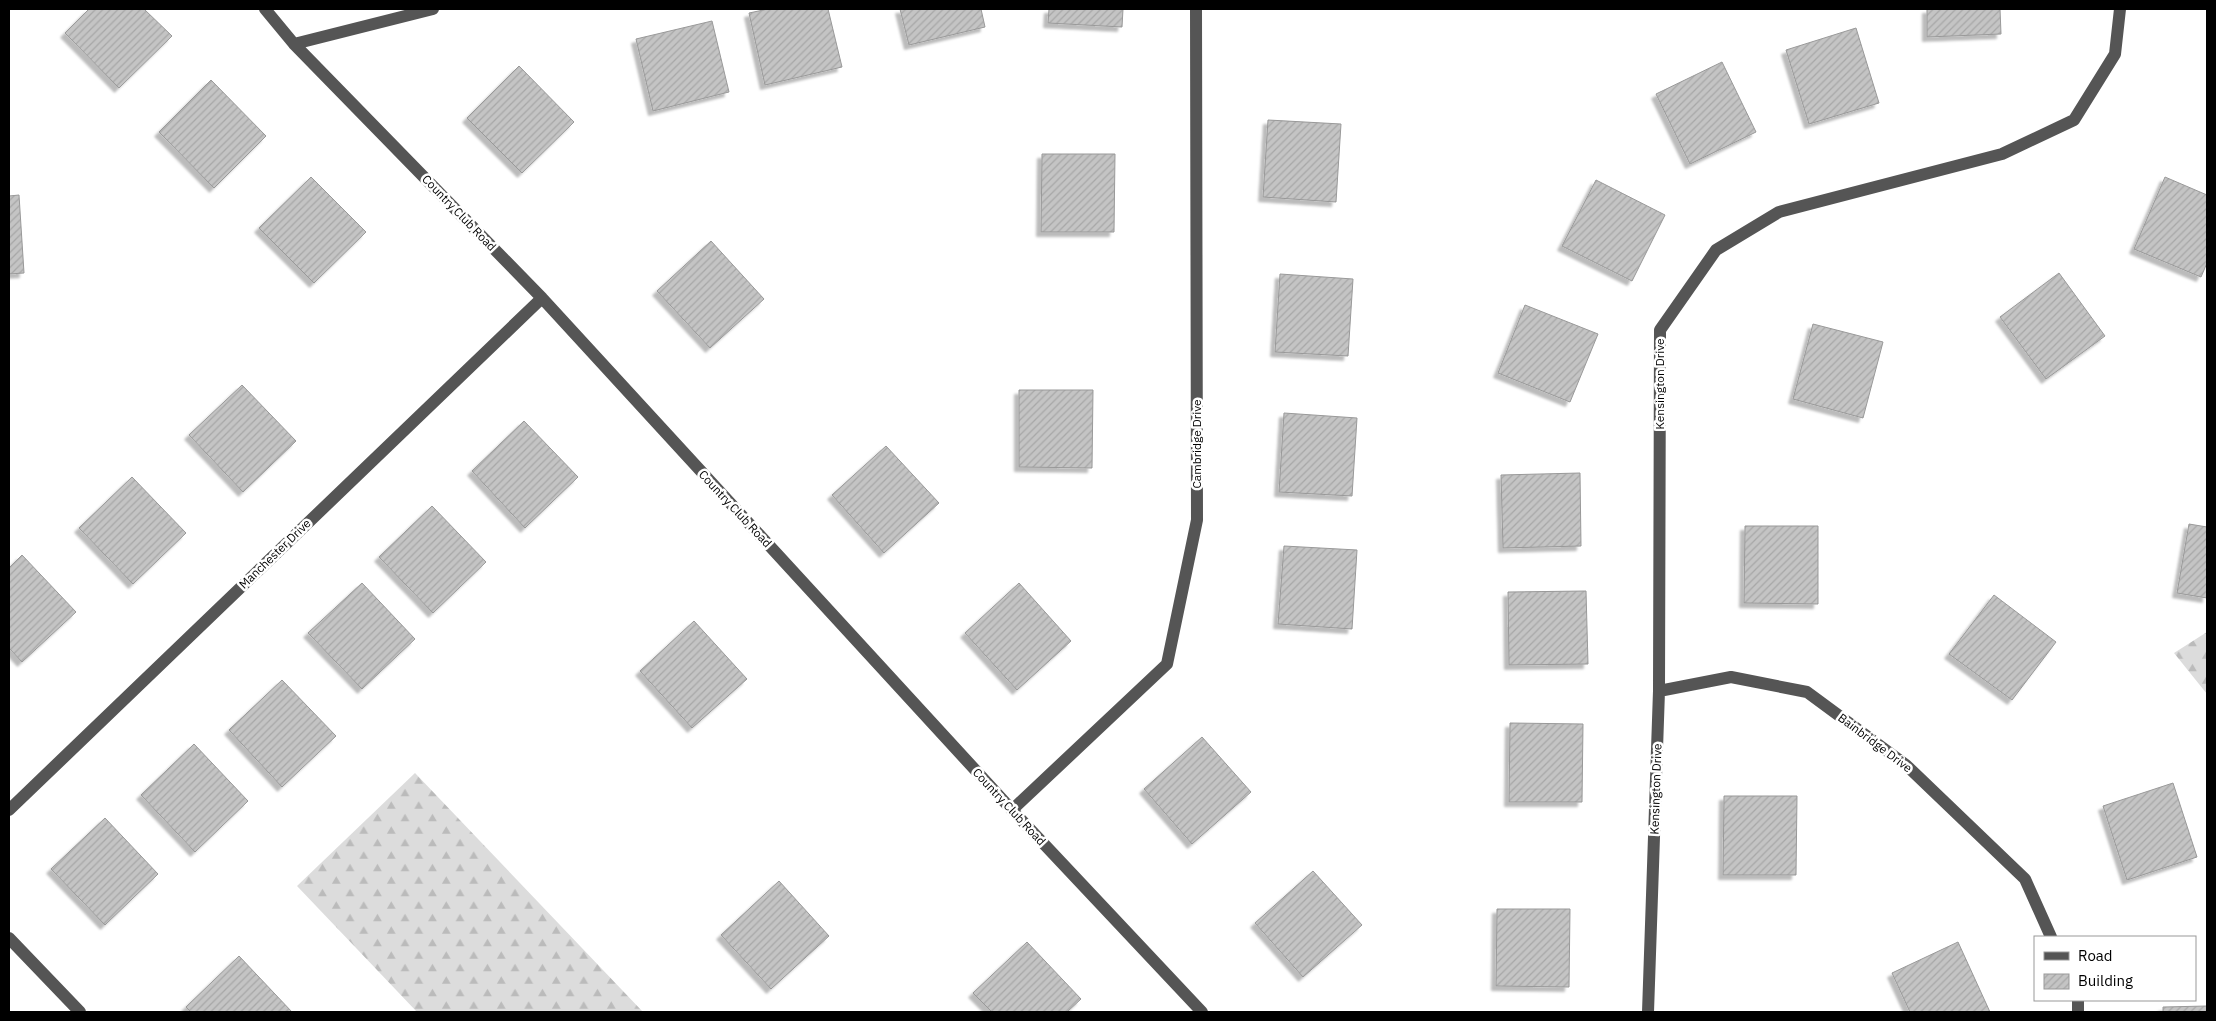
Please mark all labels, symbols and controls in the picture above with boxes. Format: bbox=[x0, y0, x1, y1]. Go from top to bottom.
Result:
street label: Country Club Road bbox=[419, 171, 500, 254]
street label: Kensington Drive bbox=[1652, 338, 1667, 430]
street label: Cambridge Drive bbox=[1189, 399, 1204, 489]
street label: Country Club Road bbox=[696, 467, 775, 550]
street label: Manchester Drive bbox=[236, 515, 314, 592]
street label: Bainbridge Drive bbox=[1835, 710, 1916, 776]
street label: Kensington Drive bbox=[1646, 743, 1665, 835]
street label: Country Club Road bbox=[970, 765, 1049, 848]
legend bbox=[2034, 936, 2196, 1001]
text: Road bbox=[2078, 946, 2113, 965]
text: Building bbox=[2078, 971, 2133, 990]

